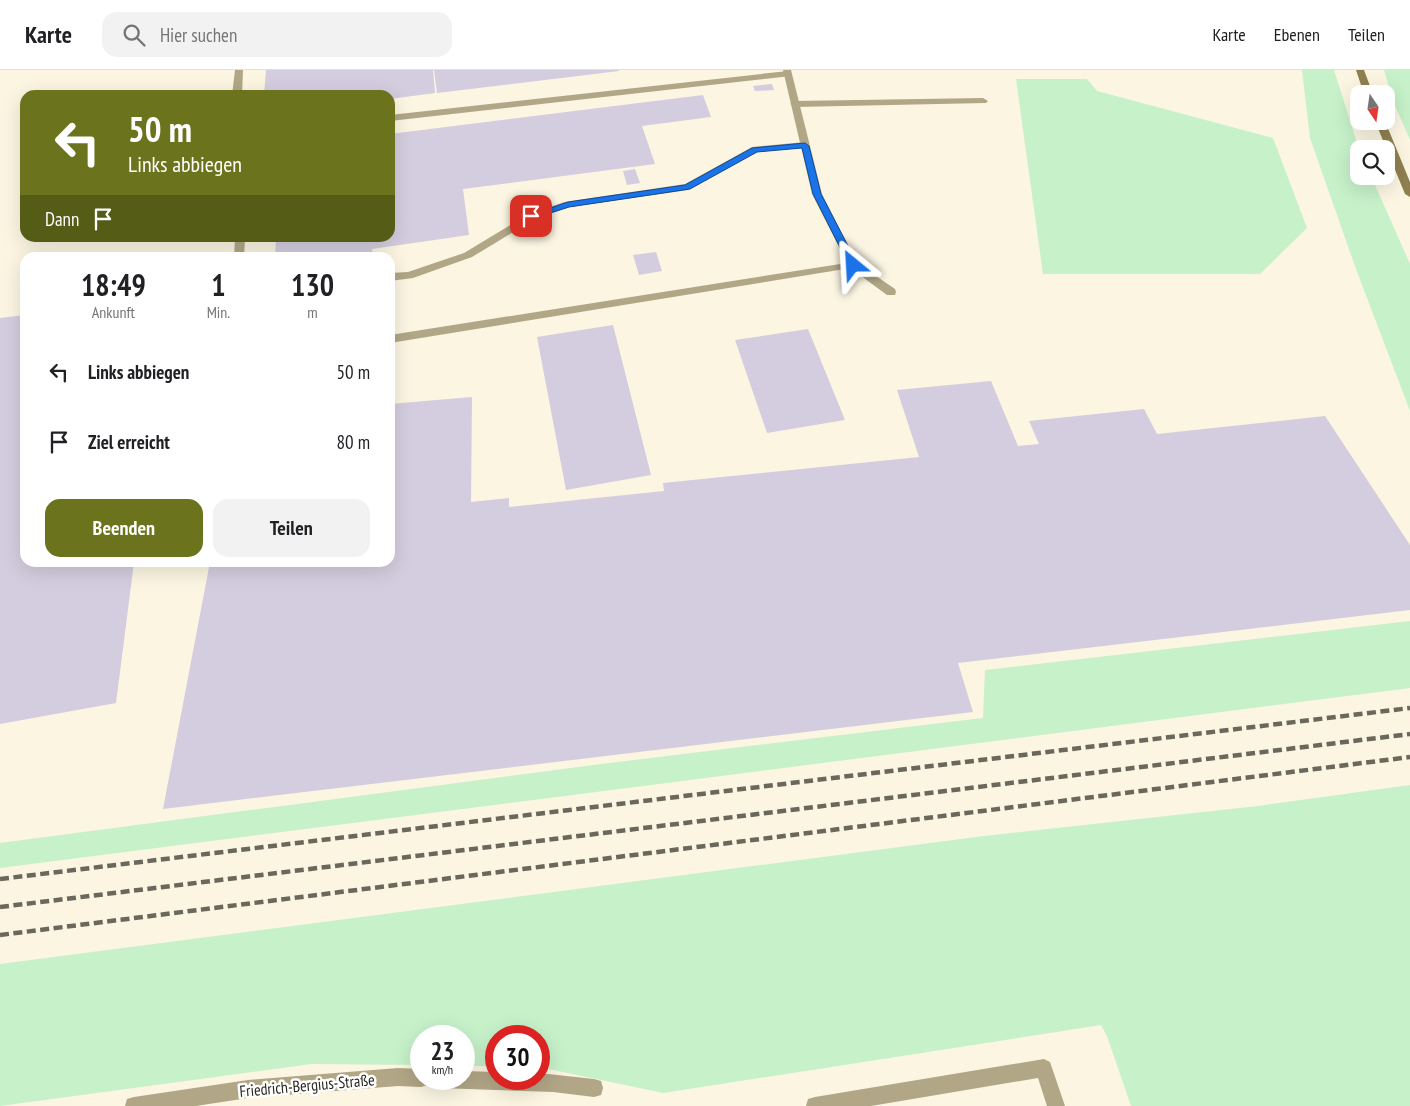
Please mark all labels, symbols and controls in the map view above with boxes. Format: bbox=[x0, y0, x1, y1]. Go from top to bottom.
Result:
search box bbox=[102, 12, 452, 57]
text: Karte bbox=[25, 19, 72, 50]
icon: search bbox=[120, 21, 148, 49]
text: Hier suchen bbox=[160, 23, 237, 47]
text: Karte bbox=[1212, 23, 1246, 46]
text: Ebenen bbox=[1274, 23, 1320, 46]
text: Teilen bbox=[1348, 23, 1385, 46]
north arrow bbox=[1350, 85, 1395, 130]
map controls bbox=[1350, 85, 1395, 185]
text: 50 m bbox=[128, 106, 192, 152]
icon: left bbox=[45, 110, 110, 175]
button: search bbox=[1350, 140, 1395, 185]
text: Links abbiegen bbox=[128, 150, 242, 178]
pin bbox=[510, 195, 552, 237]
icon: arrive bbox=[517, 202, 545, 230]
icon: arrive bbox=[89, 205, 117, 233]
text: Dann bbox=[45, 207, 79, 231]
position arrow bbox=[826, 238, 878, 290]
text: 18:49 bbox=[81, 265, 146, 304]
text: 1 bbox=[211, 265, 226, 304]
text: 130 bbox=[291, 265, 334, 304]
text: Ankunft bbox=[92, 302, 135, 322]
text: Min. bbox=[207, 302, 230, 322]
text: m bbox=[307, 302, 318, 322]
icon: left bbox=[45, 358, 73, 386]
text: Links abbiegen bbox=[88, 360, 189, 384]
text: 50 m bbox=[337, 360, 370, 384]
icon: arrive bbox=[45, 428, 73, 456]
text: Ziel erreicht bbox=[88, 430, 170, 454]
text: 80 m bbox=[337, 430, 370, 454]
button: Beenden bbox=[45, 499, 203, 557]
button: Teilen bbox=[213, 499, 370, 557]
speed limit sign: 30 bbox=[485, 1025, 550, 1090]
text: 23 bbox=[431, 1035, 454, 1067]
text: km/h bbox=[432, 1062, 453, 1077]
street label: Friedrich-Bergius-Straße bbox=[239, 1069, 375, 1101]

